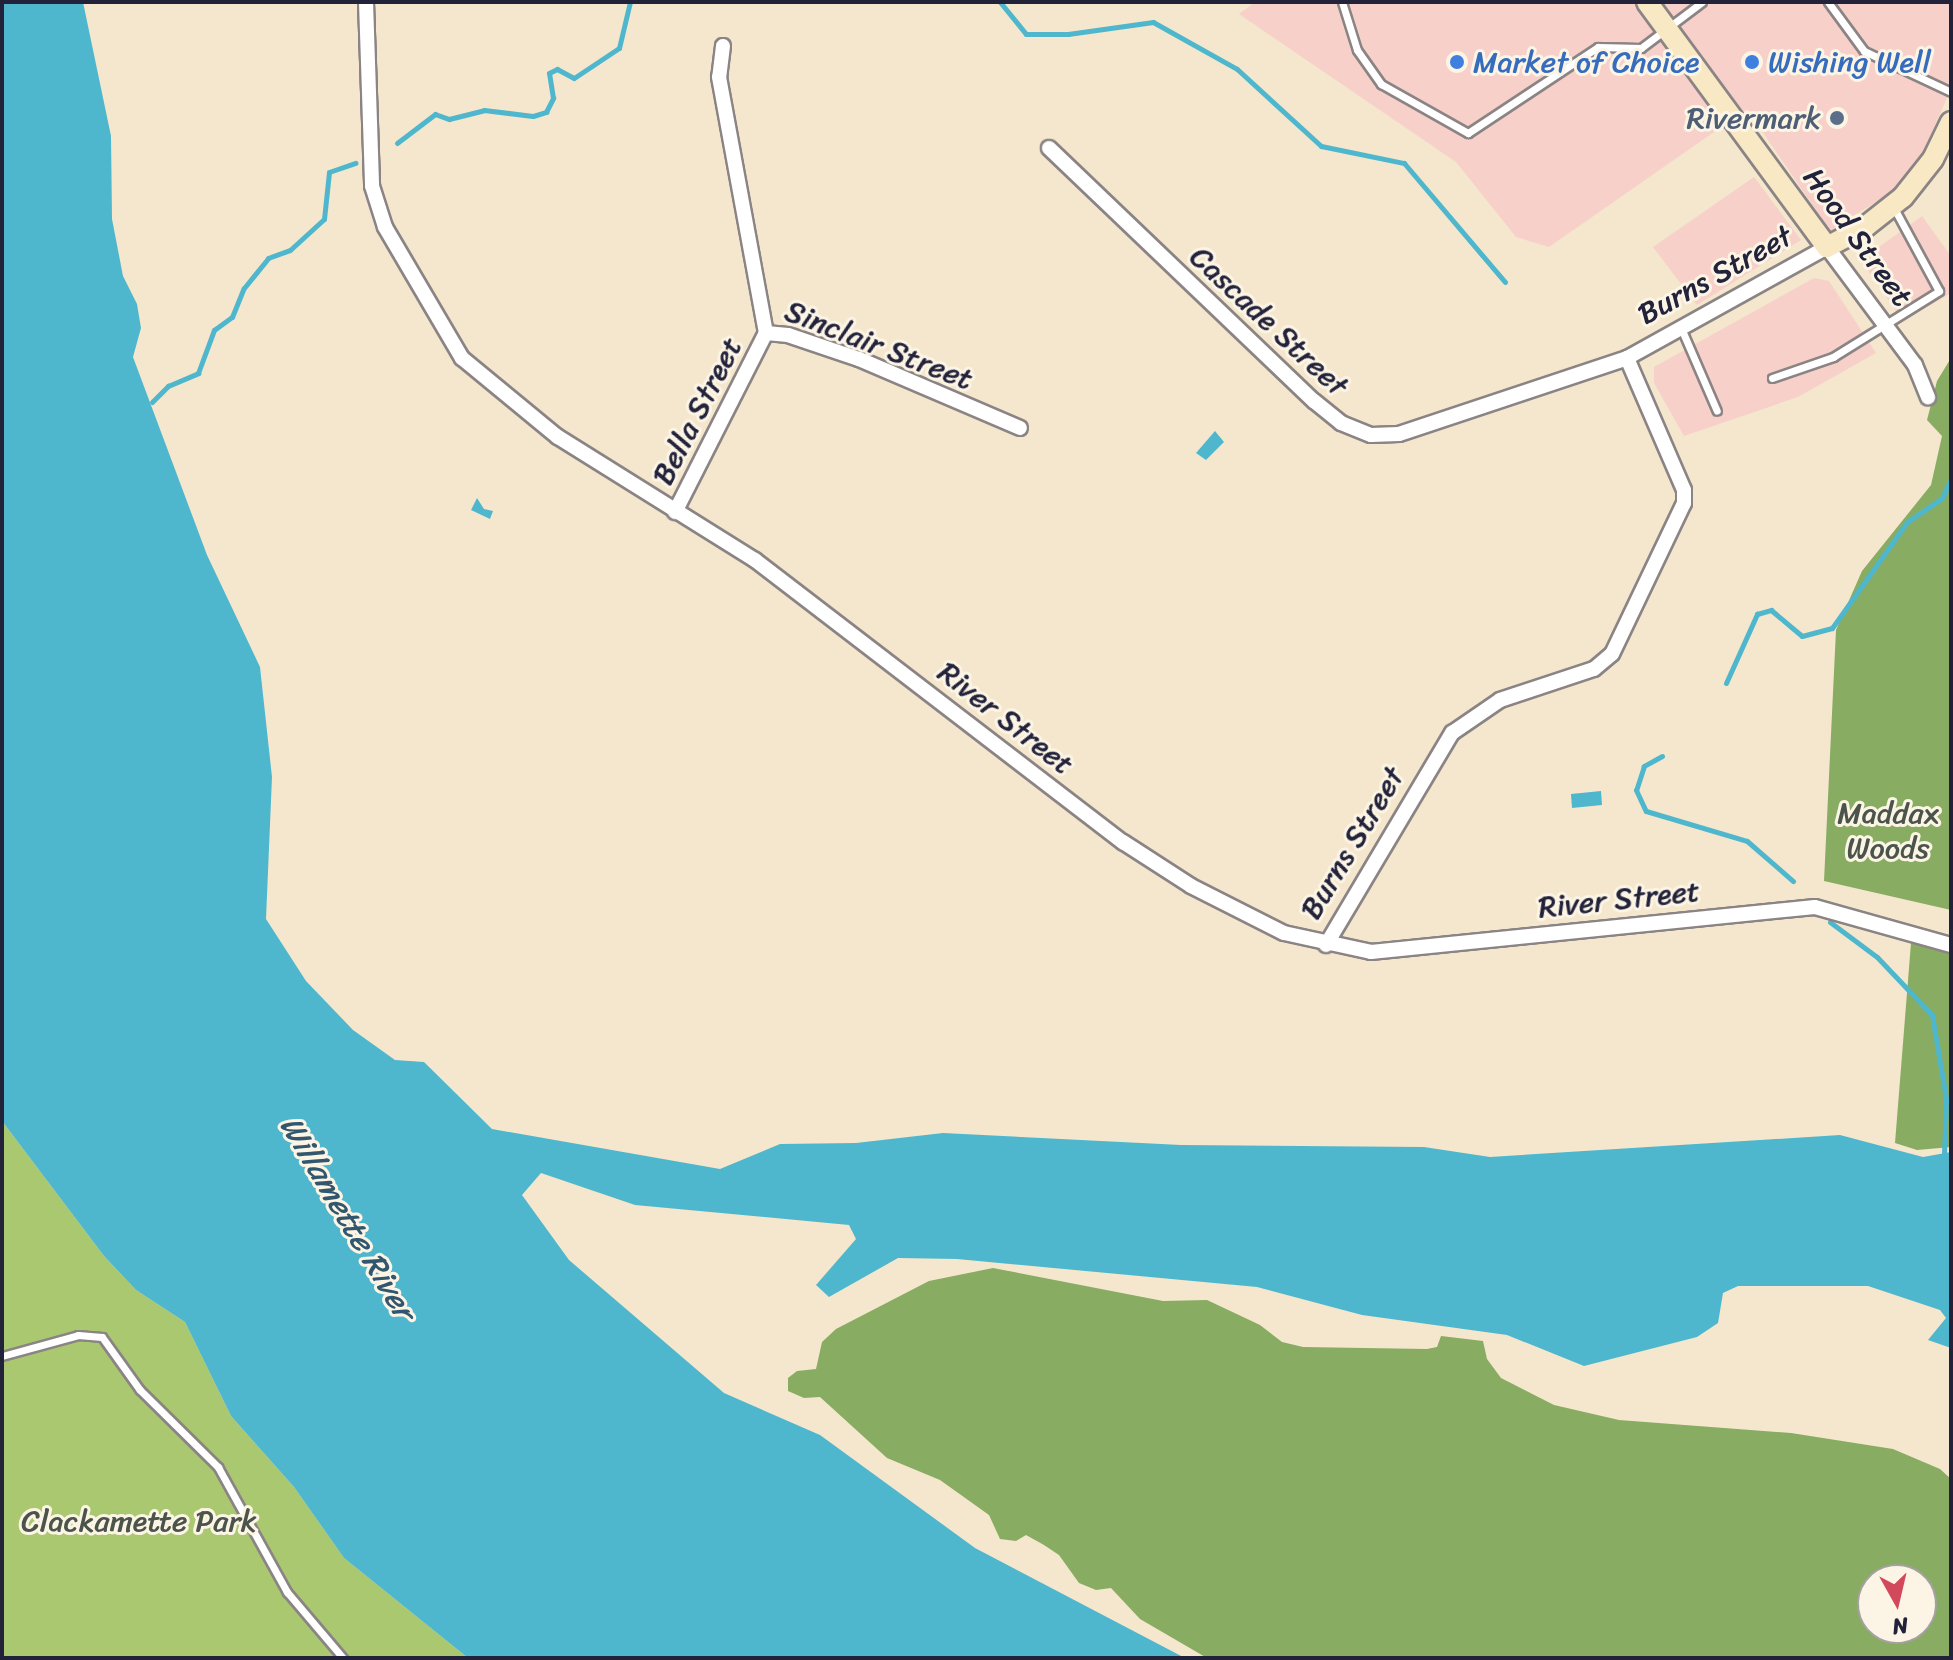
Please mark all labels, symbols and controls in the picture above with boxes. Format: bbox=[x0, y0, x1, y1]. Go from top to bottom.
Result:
place label: Market of Choice bbox=[1473, 44, 1700, 80]
place label: Wishing Well bbox=[1768, 44, 1932, 80]
marker: Market of Choice bbox=[1448, 53, 1466, 71]
marker: Wishing Well bbox=[1743, 53, 1761, 71]
place label: Rivermark bbox=[1687, 100, 1821, 136]
marker: Rivermark bbox=[1828, 109, 1846, 127]
street label: Hood Street bbox=[1796, 161, 1920, 313]
street label: Burns Street bbox=[1632, 218, 1798, 332]
street label: Cascade Street bbox=[1183, 239, 1355, 403]
street label: Sinclair Street bbox=[780, 293, 978, 397]
street label: Bella Street bbox=[644, 331, 750, 491]
street label: River Street bbox=[931, 654, 1081, 782]
street label: Burns Street bbox=[1293, 761, 1411, 925]
park label: Maddax Woods bbox=[1837, 795, 1939, 866]
street label: River Street bbox=[1536, 873, 1702, 925]
water label: Willamette River bbox=[271, 1109, 423, 1327]
park label: Clackamette Park bbox=[21, 1503, 257, 1539]
north arrow bbox=[1857, 1564, 1937, 1644]
text: N bbox=[1890, 1606, 1910, 1647]

